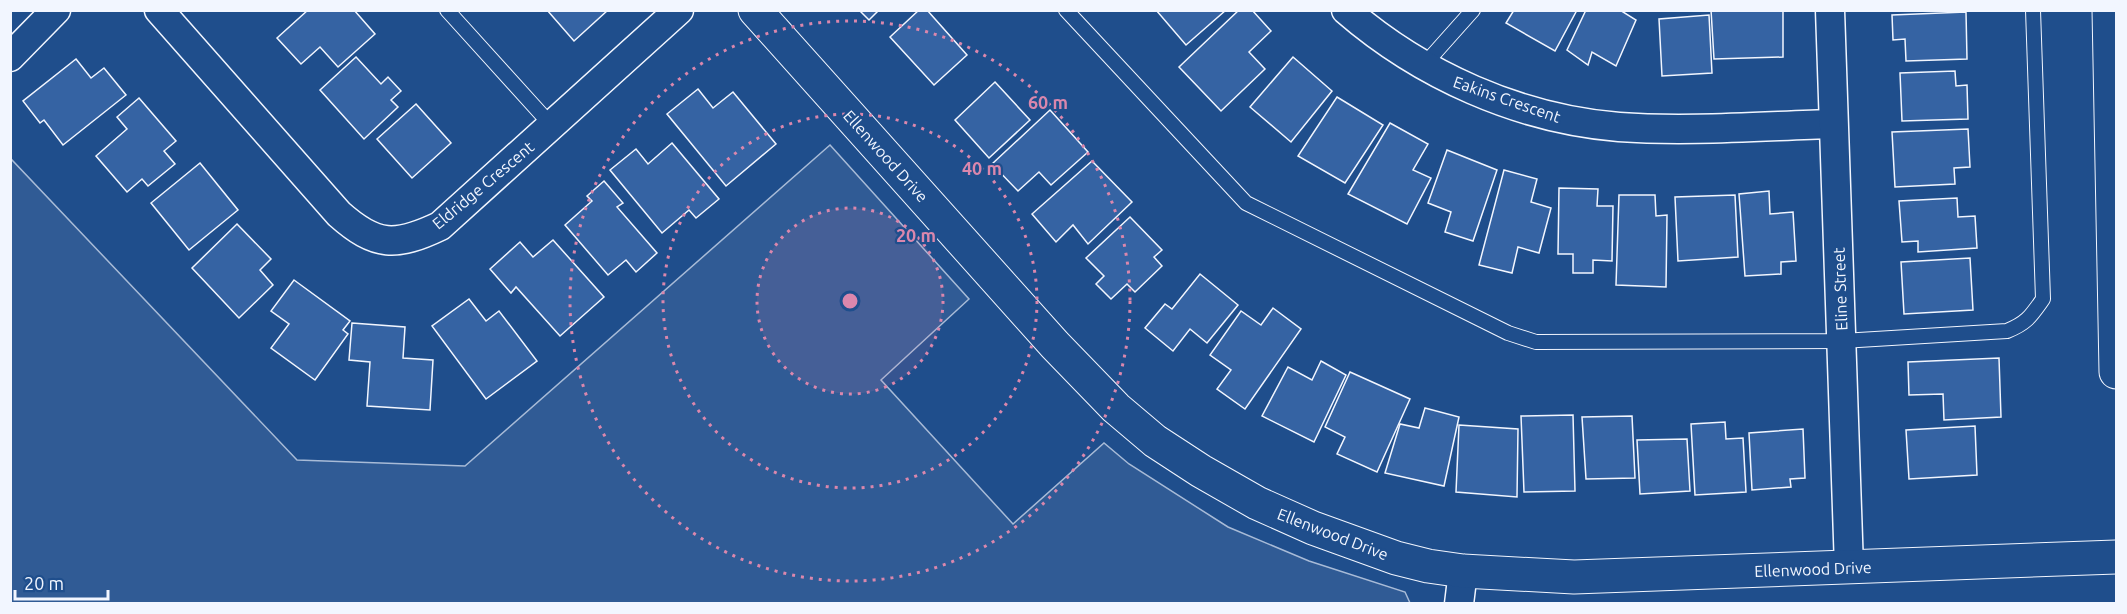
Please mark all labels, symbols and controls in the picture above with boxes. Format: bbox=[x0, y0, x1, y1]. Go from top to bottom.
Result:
street label: Eakins Crescent bbox=[1451, 72, 1564, 126]
text: 60 m bbox=[1028, 92, 1068, 112]
street label: Ellenwood Drive bbox=[840, 106, 932, 206]
street label: Eldridge Crescent bbox=[429, 137, 538, 233]
text: 40 m bbox=[962, 158, 1002, 178]
text: 20 m bbox=[896, 225, 936, 245]
street label: Eline Street bbox=[1830, 246, 1850, 331]
centre of rings bbox=[840, 291, 860, 311]
street label: Ellenwood Drive bbox=[1275, 505, 1391, 563]
street label: Ellenwood Drive bbox=[1754, 558, 1872, 580]
scale bar bbox=[15, 563, 108, 601]
text: 20 m bbox=[24, 573, 64, 593]

